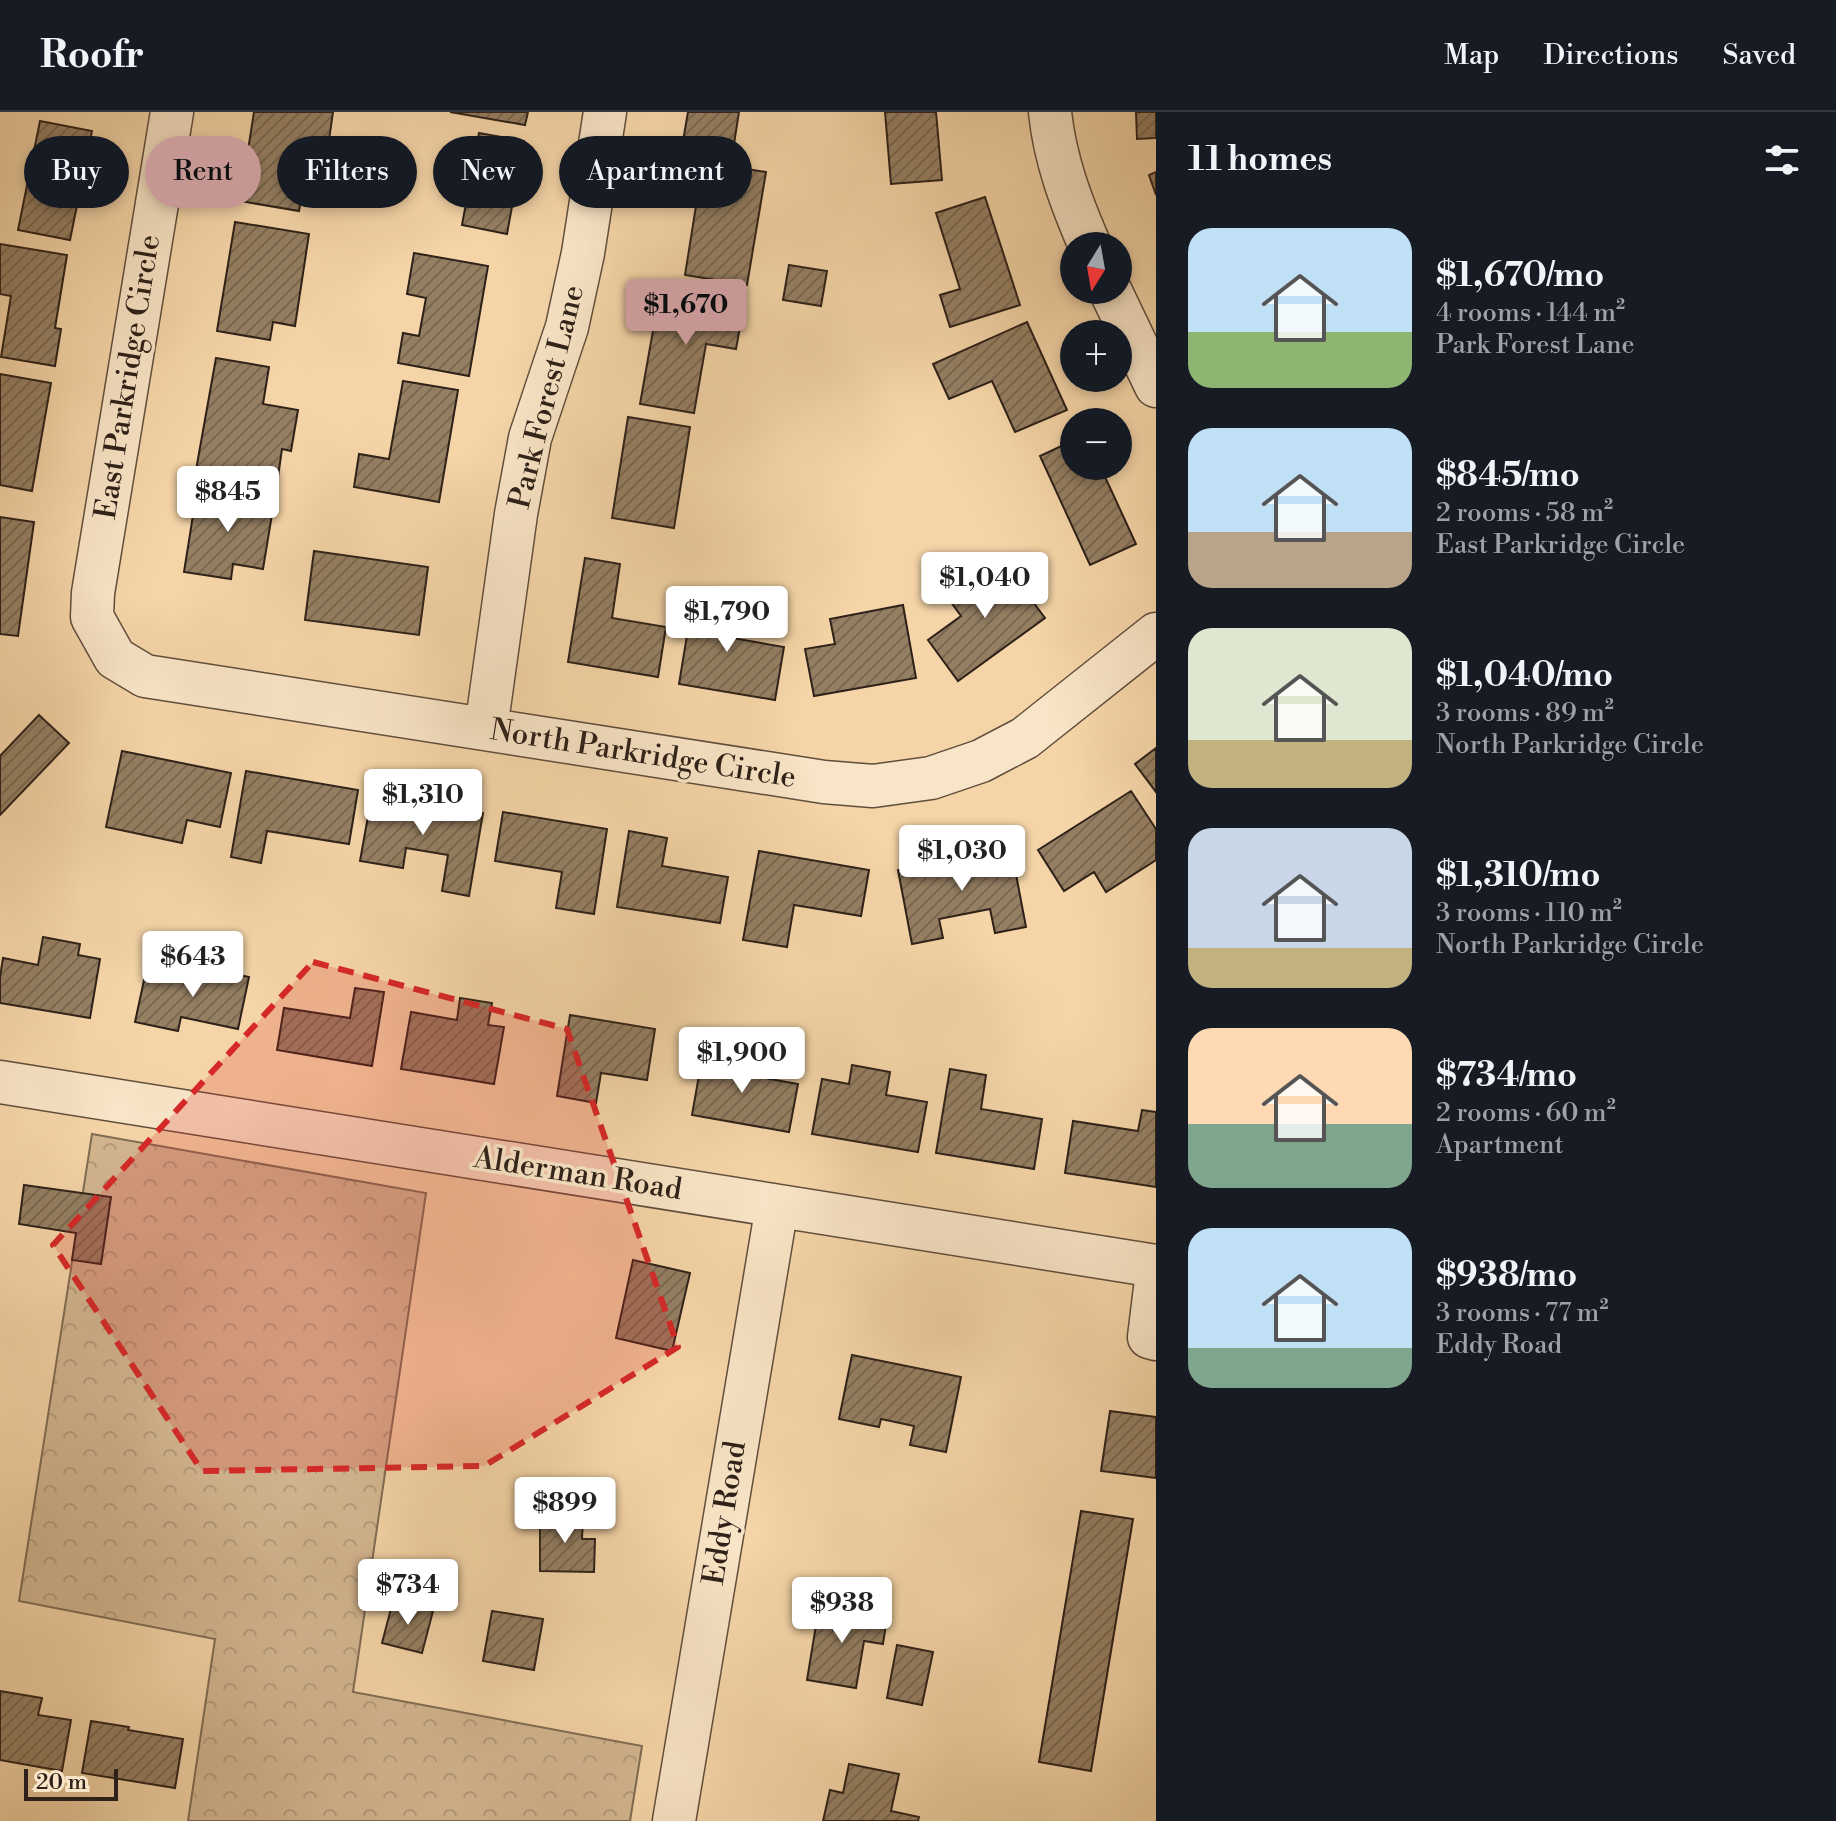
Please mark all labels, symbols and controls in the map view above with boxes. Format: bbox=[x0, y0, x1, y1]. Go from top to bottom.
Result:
text: Roofr bbox=[40, 32, 144, 79]
text: Map bbox=[1444, 38, 1499, 73]
text: Directions bbox=[1543, 38, 1678, 73]
text: Saved bbox=[1722, 38, 1796, 73]
chip: Buy bbox=[24, 136, 129, 208]
chip: Rent bbox=[145, 136, 261, 208]
chip: Filters bbox=[277, 136, 417, 208]
chip: New bbox=[433, 136, 543, 208]
chip: Apartment bbox=[559, 136, 752, 208]
icon: filters bbox=[1760, 138, 1804, 182]
text: 11 homes bbox=[1188, 139, 1332, 181]
street label: East Parkridge Circle bbox=[87, 232, 169, 522]
north arrow bbox=[1060, 232, 1132, 304]
map controls bbox=[1060, 232, 1132, 480]
text: $1,670/mo bbox=[1436, 255, 1604, 297]
icon: home bbox=[1252, 260, 1348, 356]
pin: $1,670 bbox=[621, 279, 751, 347]
street label: Park Forest Lane bbox=[501, 281, 593, 513]
text: $1,670 bbox=[644, 289, 728, 321]
text: 4 rooms · 144 m² bbox=[1436, 297, 1625, 329]
button: + bbox=[1060, 320, 1132, 392]
text: Park Forest Lane bbox=[1436, 329, 1635, 361]
button: − bbox=[1060, 408, 1132, 480]
text: $845/mo bbox=[1436, 455, 1580, 497]
icon: home bbox=[1252, 460, 1348, 556]
pin: $845 bbox=[181, 466, 275, 534]
text: $845 bbox=[195, 476, 261, 508]
text: 2 rooms · 58 m² bbox=[1436, 497, 1613, 529]
text: East Parkridge Circle bbox=[1436, 529, 1685, 561]
pin: $1,040 bbox=[920, 552, 1050, 620]
text: $1,040 bbox=[939, 562, 1031, 594]
pin: $1,790 bbox=[662, 586, 792, 654]
text: $1,790 bbox=[684, 596, 770, 628]
text: $1,040/mo bbox=[1436, 655, 1613, 697]
icon: home bbox=[1252, 660, 1348, 756]
text: 3 rooms · 89 m² bbox=[1436, 697, 1614, 729]
street label: North Parkridge Circle bbox=[487, 711, 799, 797]
text: North Parkridge Circle bbox=[1436, 729, 1704, 761]
pin: $1,310 bbox=[358, 769, 488, 837]
text: $1,310 bbox=[382, 779, 464, 811]
pin: $1,030 bbox=[897, 825, 1027, 893]
text: $1,030 bbox=[917, 835, 1007, 867]
text: $1,310/mo bbox=[1436, 855, 1600, 897]
icon: home bbox=[1252, 860, 1348, 956]
text: 3 rooms · 110 m² bbox=[1436, 897, 1622, 929]
text: North Parkridge Circle bbox=[1436, 929, 1704, 961]
pin: $643 bbox=[146, 931, 240, 999]
text: $643 bbox=[160, 941, 226, 973]
pin: $1,900 bbox=[677, 1027, 807, 1095]
text: $1,900 bbox=[697, 1037, 787, 1069]
text: $734/mo bbox=[1436, 1055, 1577, 1097]
icon: home bbox=[1252, 1060, 1348, 1156]
text: 2 rooms · 60 m² bbox=[1436, 1097, 1616, 1129]
text: Apartment bbox=[1436, 1129, 1564, 1161]
street label: Alderman Road bbox=[470, 1139, 685, 1209]
text: $938/mo bbox=[1436, 1255, 1577, 1297]
icon: home bbox=[1252, 1260, 1348, 1356]
text: 3 rooms · 77 m² bbox=[1436, 1297, 1608, 1329]
text: Eddy Road bbox=[1436, 1329, 1562, 1361]
street label: Eddy Road bbox=[695, 1438, 755, 1588]
pin: $899 bbox=[518, 1477, 612, 1545]
text: $899 bbox=[533, 1487, 597, 1519]
pin: $734 bbox=[361, 1559, 455, 1627]
text: $734 bbox=[376, 1569, 440, 1601]
pin: $938 bbox=[795, 1577, 889, 1645]
text: $938 bbox=[810, 1587, 874, 1619]
scale bar bbox=[24, 1765, 118, 1801]
text: 20 m bbox=[36, 1769, 87, 1796]

